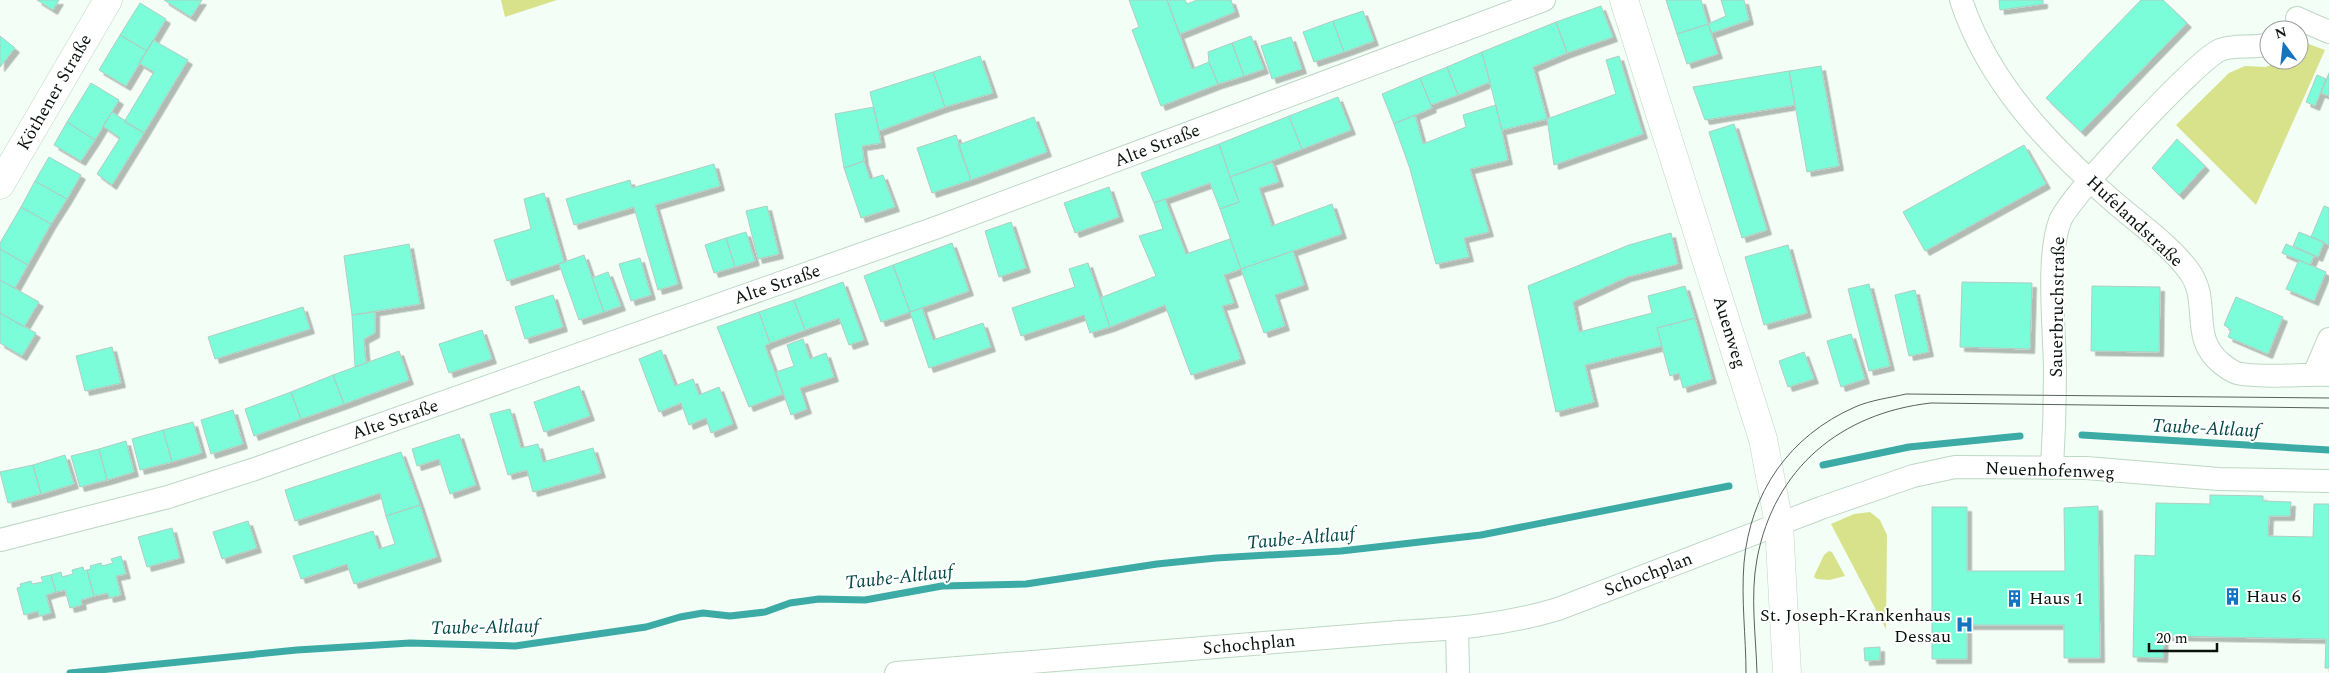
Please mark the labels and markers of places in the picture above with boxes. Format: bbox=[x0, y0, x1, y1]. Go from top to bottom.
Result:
place label: Haus 6 bbox=[2246, 583, 2301, 610]
place label: Haus 1 bbox=[2029, 585, 2084, 612]
building icon: Haus 6 bbox=[2222, 586, 2242, 606]
building icon: Haus 1 bbox=[2005, 588, 2025, 608]
place label: St. Joseph-Krankenhaus Dessau bbox=[1760, 602, 1951, 650]
hospital icon: St. Joseph-Krankenhaus Dessau bbox=[1955, 615, 1975, 635]

